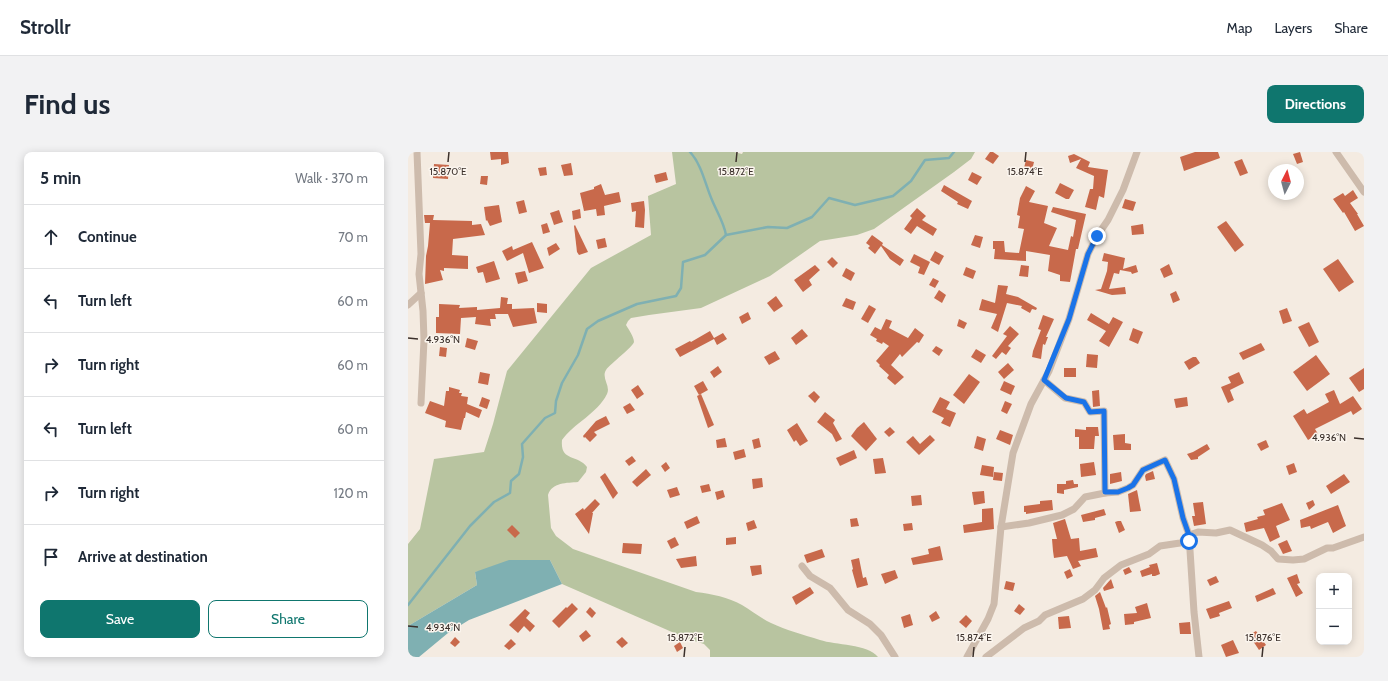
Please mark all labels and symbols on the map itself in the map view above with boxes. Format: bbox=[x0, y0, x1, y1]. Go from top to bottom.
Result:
north arrow bbox=[1268, 164, 1304, 200]
text: 15.870°E bbox=[429, 165, 467, 178]
text: 15.872°E bbox=[718, 165, 754, 178]
text: 15.874°E bbox=[1007, 165, 1043, 178]
route end bbox=[1088, 227, 1106, 245]
text: 4.936°N bbox=[426, 333, 460, 346]
text: 4.936°N bbox=[1312, 431, 1346, 444]
route start bbox=[1180, 532, 1198, 550]
text: 4.934°N bbox=[426, 621, 460, 634]
text: 15.872°E bbox=[667, 631, 703, 644]
text: 15.874°E bbox=[956, 631, 992, 644]
text: 15.876°E bbox=[1245, 631, 1281, 644]

